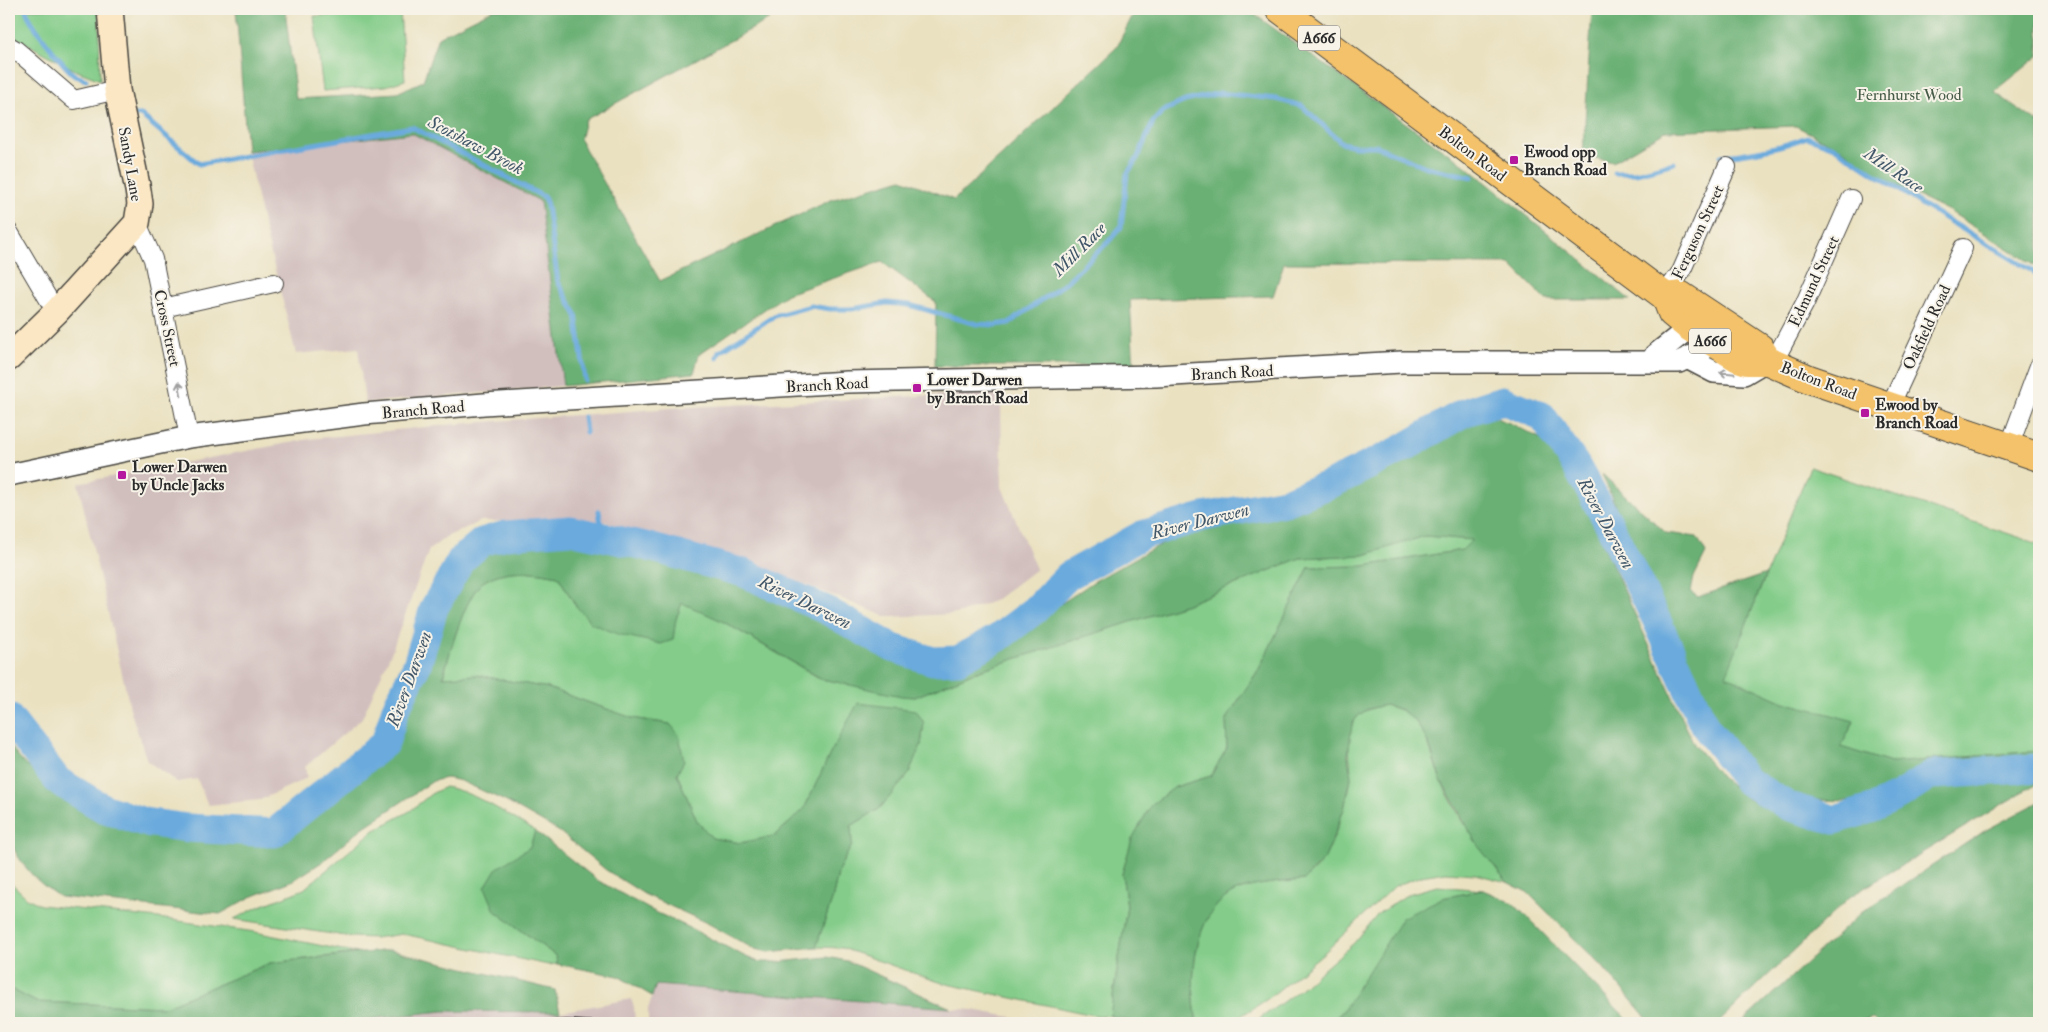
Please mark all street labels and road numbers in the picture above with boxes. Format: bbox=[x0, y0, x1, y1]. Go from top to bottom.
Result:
road number: A666 bbox=[1298, 26, 1340, 50]
street label: Bolton Road bbox=[1434, 122, 1510, 186]
street label: Sandy Lane bbox=[114, 125, 146, 203]
street label: Ferguson Street bbox=[1667, 182, 1728, 283]
street label: Edmund Street bbox=[1784, 233, 1844, 330]
street label: Oakfield Road bbox=[1899, 282, 1955, 373]
street label: Cross Street bbox=[149, 288, 185, 368]
road number: A666 bbox=[1689, 328, 1731, 354]
street label: Bolton Road bbox=[1778, 357, 1860, 405]
street label: Branch Road bbox=[1190, 361, 1274, 385]
street label: Branch Road bbox=[785, 373, 869, 397]
street label: Branch Road bbox=[381, 396, 465, 424]

